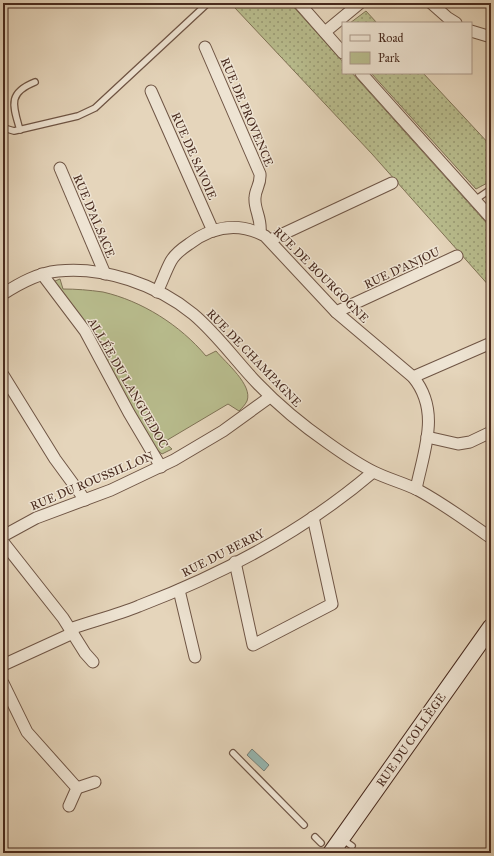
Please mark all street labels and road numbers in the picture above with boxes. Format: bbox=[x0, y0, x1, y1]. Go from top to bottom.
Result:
street label: RUE DE PROVENCE bbox=[218, 55, 276, 169]
street label: RUE DE SAVOIE bbox=[168, 110, 220, 202]
street label: RUE D'ALSACE bbox=[70, 172, 118, 260]
street label: RUE DE BOURGOGNE bbox=[270, 224, 372, 326]
street label: RUE D'ANJOU bbox=[362, 244, 443, 293]
street label: RUE DE CHAMPAGNE bbox=[204, 306, 304, 410]
street label: ALLÉE DU LANGUEDOC bbox=[84, 314, 173, 451]
street label: RUE DU ROUSSILLON bbox=[28, 449, 156, 513]
street label: RUE DU BERRY bbox=[179, 526, 267, 580]
street label: RUE DU COLLÈGE bbox=[372, 689, 449, 789]

